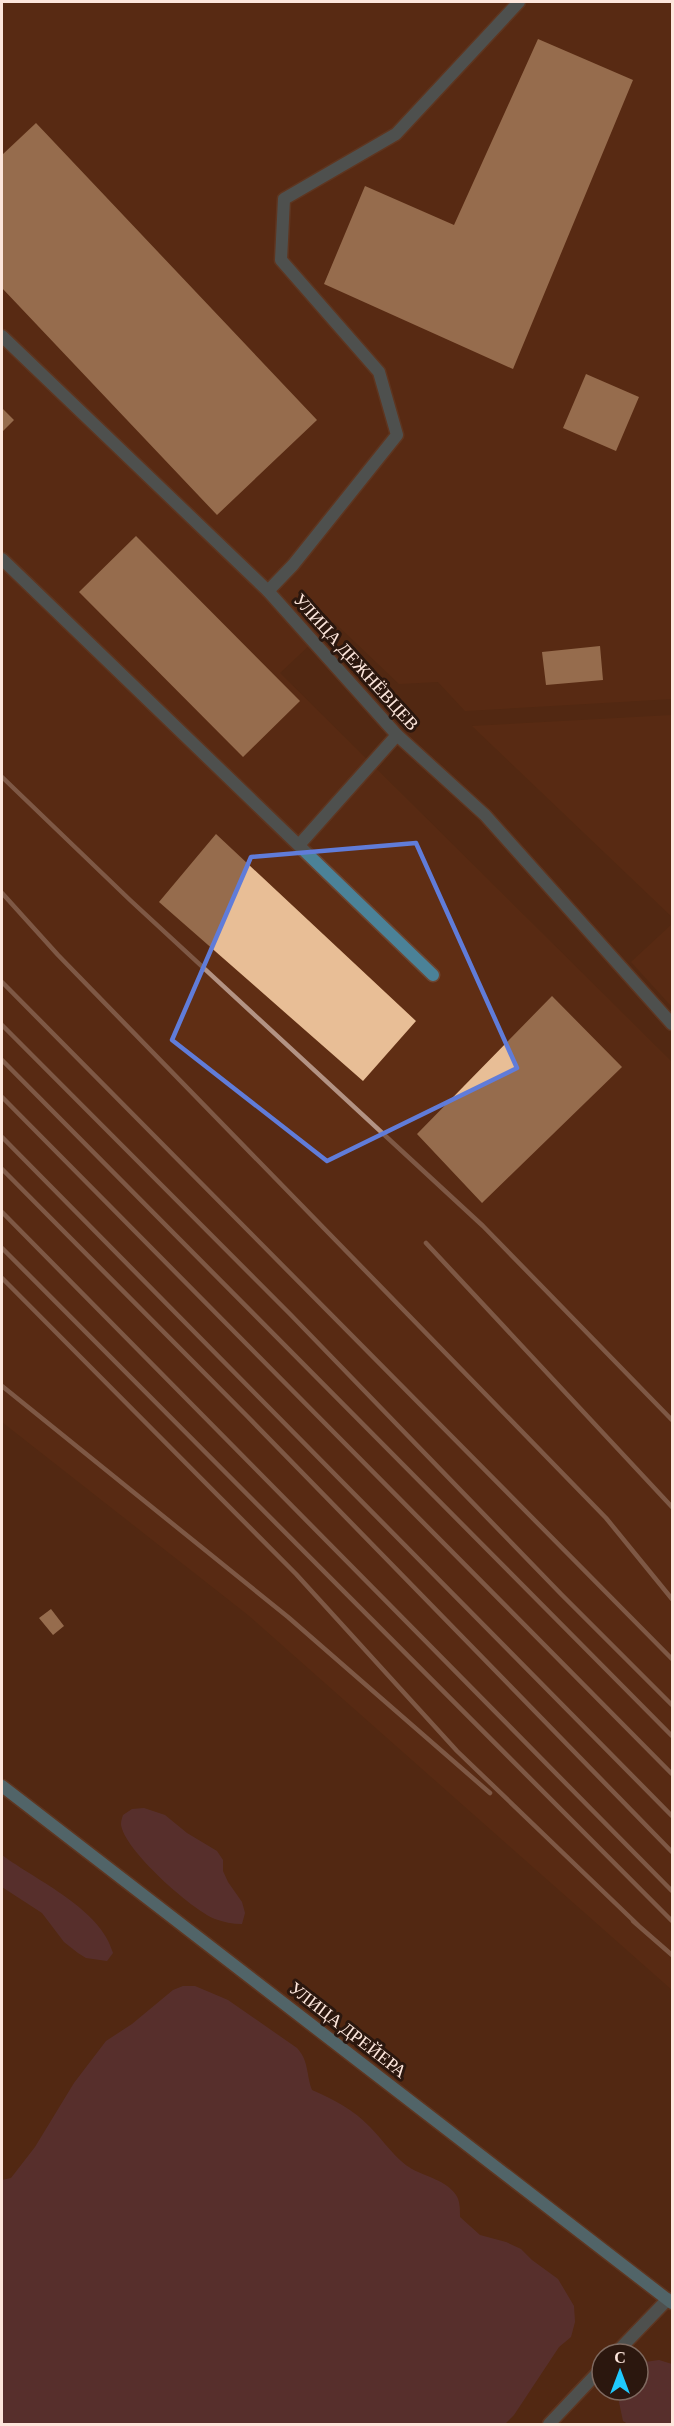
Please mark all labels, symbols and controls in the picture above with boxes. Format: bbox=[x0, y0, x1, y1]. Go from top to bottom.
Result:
street label: УЛИЦА ДЕЖНЁВЦЕВ bbox=[289, 590, 423, 734]
street label: УЛИЦА ДРЕЙЕРА bbox=[285, 1978, 411, 2082]
north arrow bbox=[590, 2342, 650, 2402]
text: С bbox=[614, 2349, 626, 2366]

